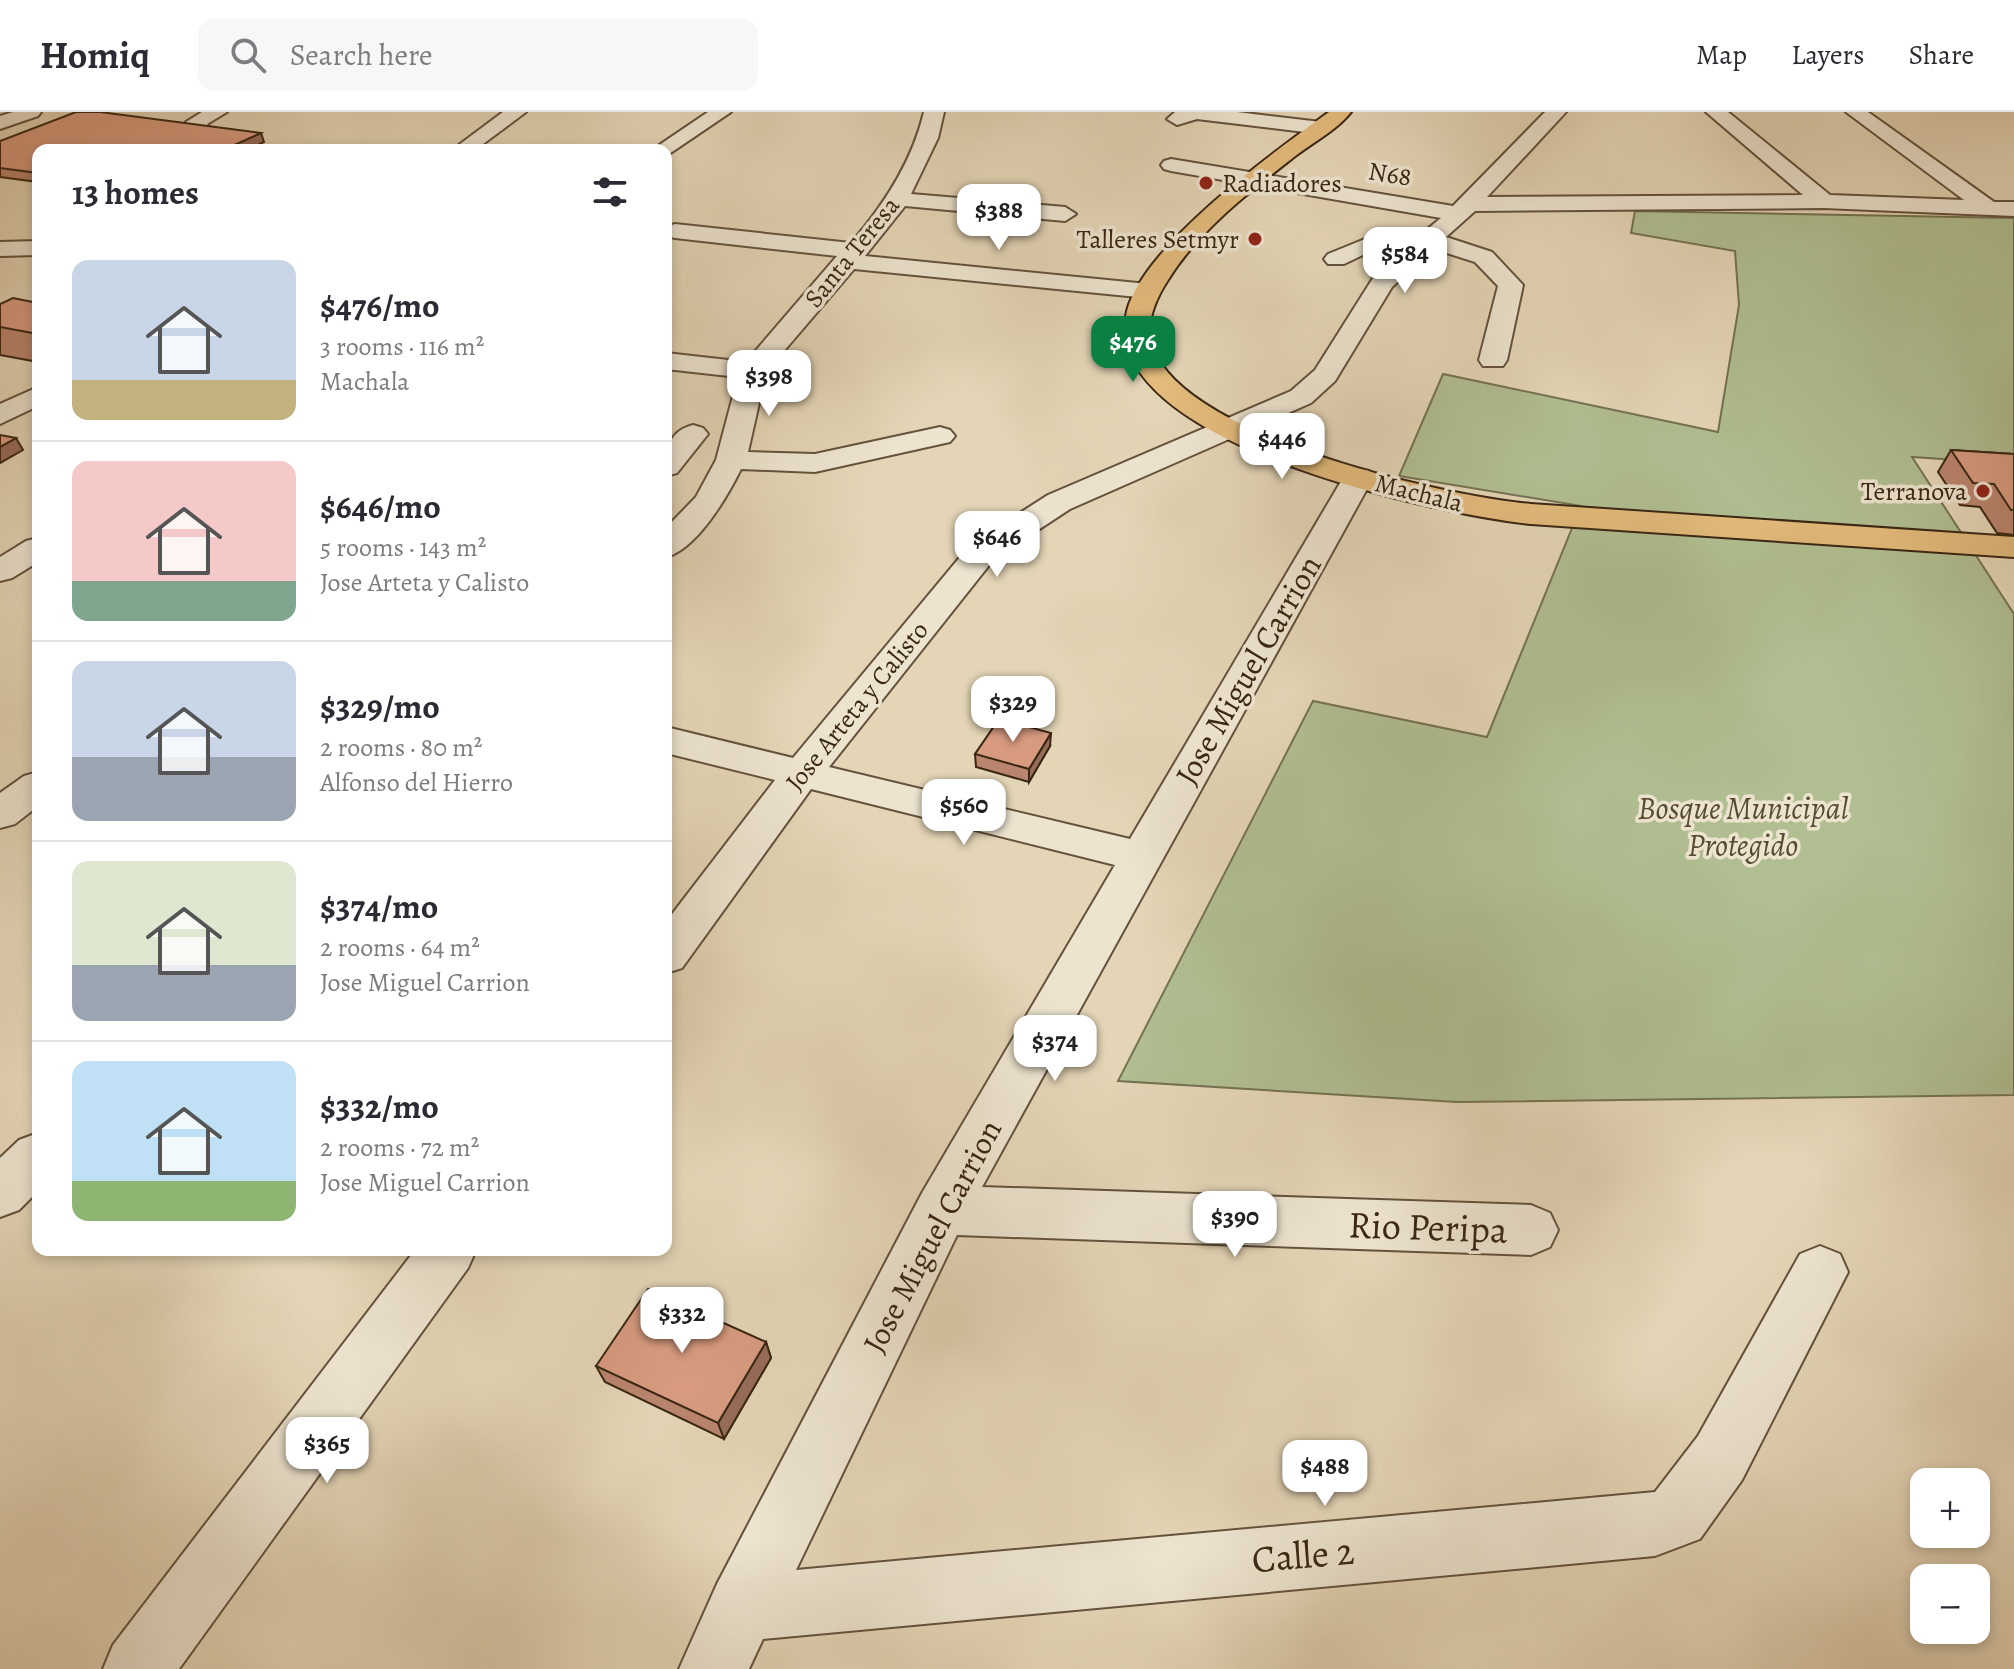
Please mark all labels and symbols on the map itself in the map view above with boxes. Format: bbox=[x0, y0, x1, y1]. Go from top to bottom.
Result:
street label: N68 bbox=[1366, 153, 1414, 195]
place label: Radiadores bbox=[1222, 166, 1342, 201]
marker: Radiadores bbox=[1197, 174, 1215, 192]
pin: $388 bbox=[952, 184, 1046, 252]
street label: Santa Teresa bbox=[796, 189, 908, 315]
place label: Talleres Setmyr bbox=[1077, 222, 1239, 257]
pin: $584 bbox=[1358, 227, 1452, 295]
marker: Talleres Setmyr bbox=[1246, 230, 1264, 248]
pin: $476 bbox=[1086, 316, 1180, 384]
pin: $398 bbox=[722, 350, 816, 418]
pin: $446 bbox=[1235, 413, 1329, 481]
street label: Machala bbox=[1371, 465, 1467, 521]
place label: Terranova bbox=[1861, 474, 1967, 509]
marker: Terranova bbox=[1974, 482, 1992, 500]
pin: $646 bbox=[950, 511, 1044, 579]
street label: Jose Miguel Carrion bbox=[1164, 547, 1332, 793]
street label: Jose Arteta y Calisto bbox=[778, 614, 936, 798]
pin: $329 bbox=[966, 676, 1060, 744]
pin: $560 bbox=[917, 779, 1011, 847]
park label: Bosque Municipal Protegido bbox=[1638, 786, 1848, 867]
pin: $374 bbox=[1008, 1015, 1102, 1083]
street label: Jose Miguel Carrion bbox=[852, 1112, 1012, 1360]
pin: $390 bbox=[1188, 1191, 1282, 1259]
street label: Rio Peripa bbox=[1347, 1198, 1509, 1256]
pin: $332 bbox=[635, 1287, 729, 1355]
pin: $365 bbox=[280, 1417, 374, 1485]
pin: $488 bbox=[1278, 1440, 1372, 1508]
street label: Calle 2 bbox=[1250, 1525, 1356, 1585]

